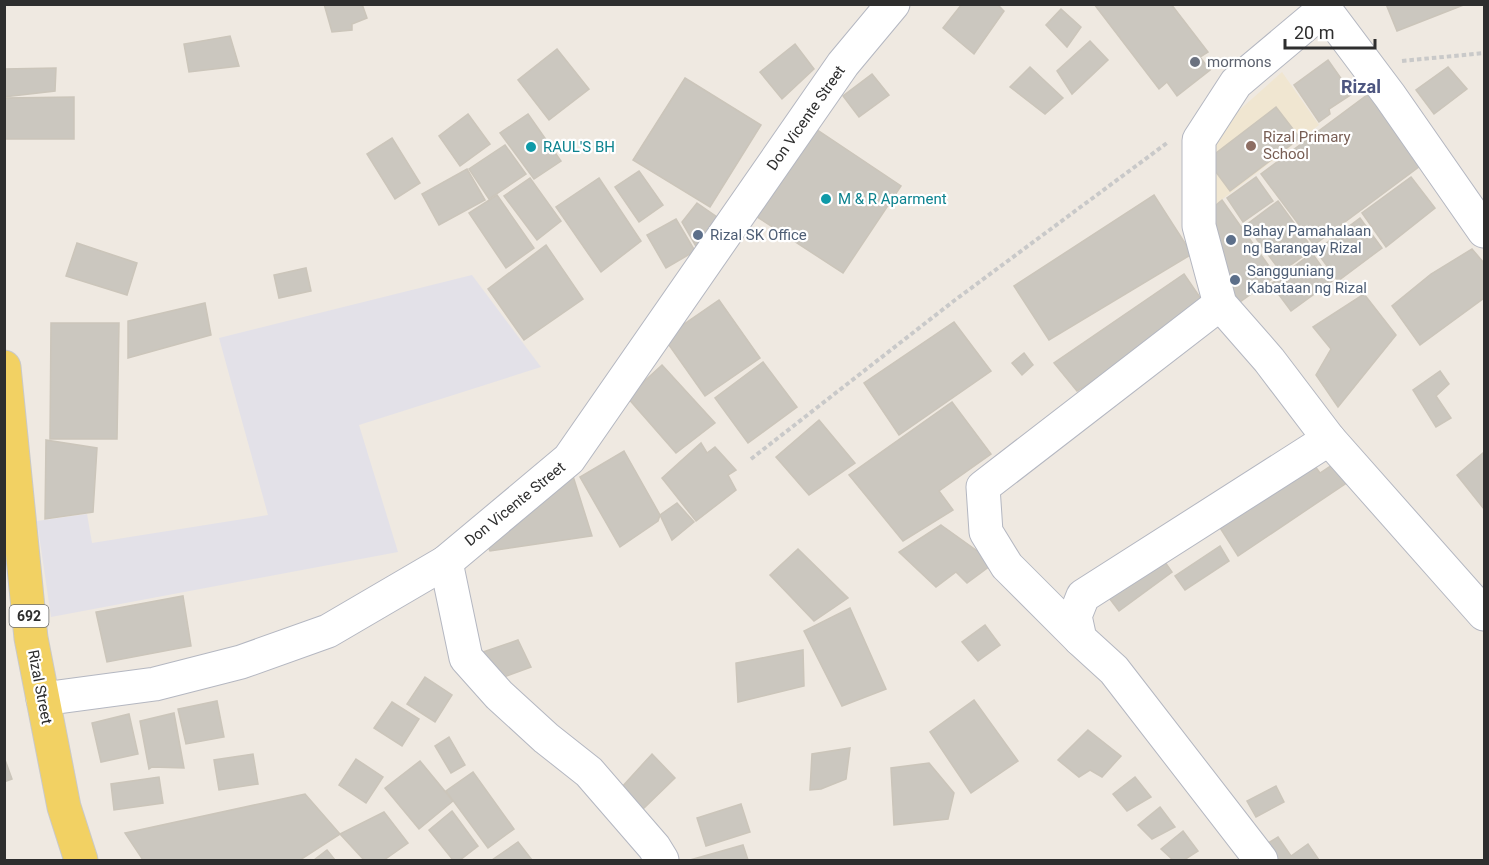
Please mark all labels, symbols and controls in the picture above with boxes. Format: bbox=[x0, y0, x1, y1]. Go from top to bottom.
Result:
scale bar bbox=[1285, 12, 1375, 50]
text: 20 m bbox=[1294, 22, 1334, 43]
place label: mormons bbox=[1207, 53, 1272, 71]
marker: mormons bbox=[1188, 55, 1202, 69]
street label: Don Vicente Street bbox=[763, 62, 849, 174]
district label: Rizal bbox=[1341, 76, 1381, 97]
place label: Rizal Primary School bbox=[1263, 128, 1351, 163]
place label: RAUL'S BH bbox=[543, 138, 615, 156]
marker: Rizal Primary School bbox=[1244, 139, 1258, 153]
marker: RAUL'S BH bbox=[524, 140, 538, 154]
place label: M & R Aparment bbox=[838, 190, 947, 208]
marker: M & R Aparment bbox=[819, 192, 833, 206]
place label: Bahay Pamahalaan ng Barangay Rizal bbox=[1243, 222, 1371, 257]
place label: Rizal SK Office bbox=[710, 226, 807, 244]
marker: Rizal SK Office bbox=[691, 228, 705, 242]
marker: Bahay Pamahalaan ng Barangay Rizal bbox=[1224, 233, 1238, 247]
place label: Sangguniang Kabataan ng Rizal bbox=[1247, 262, 1367, 297]
marker: Sangguniang Kabataan ng Rizal bbox=[1228, 273, 1242, 287]
street label: Don Vicente Street bbox=[461, 458, 569, 550]
road number: 692 bbox=[9, 605, 48, 627]
street label: Rizal Street bbox=[24, 648, 56, 726]

